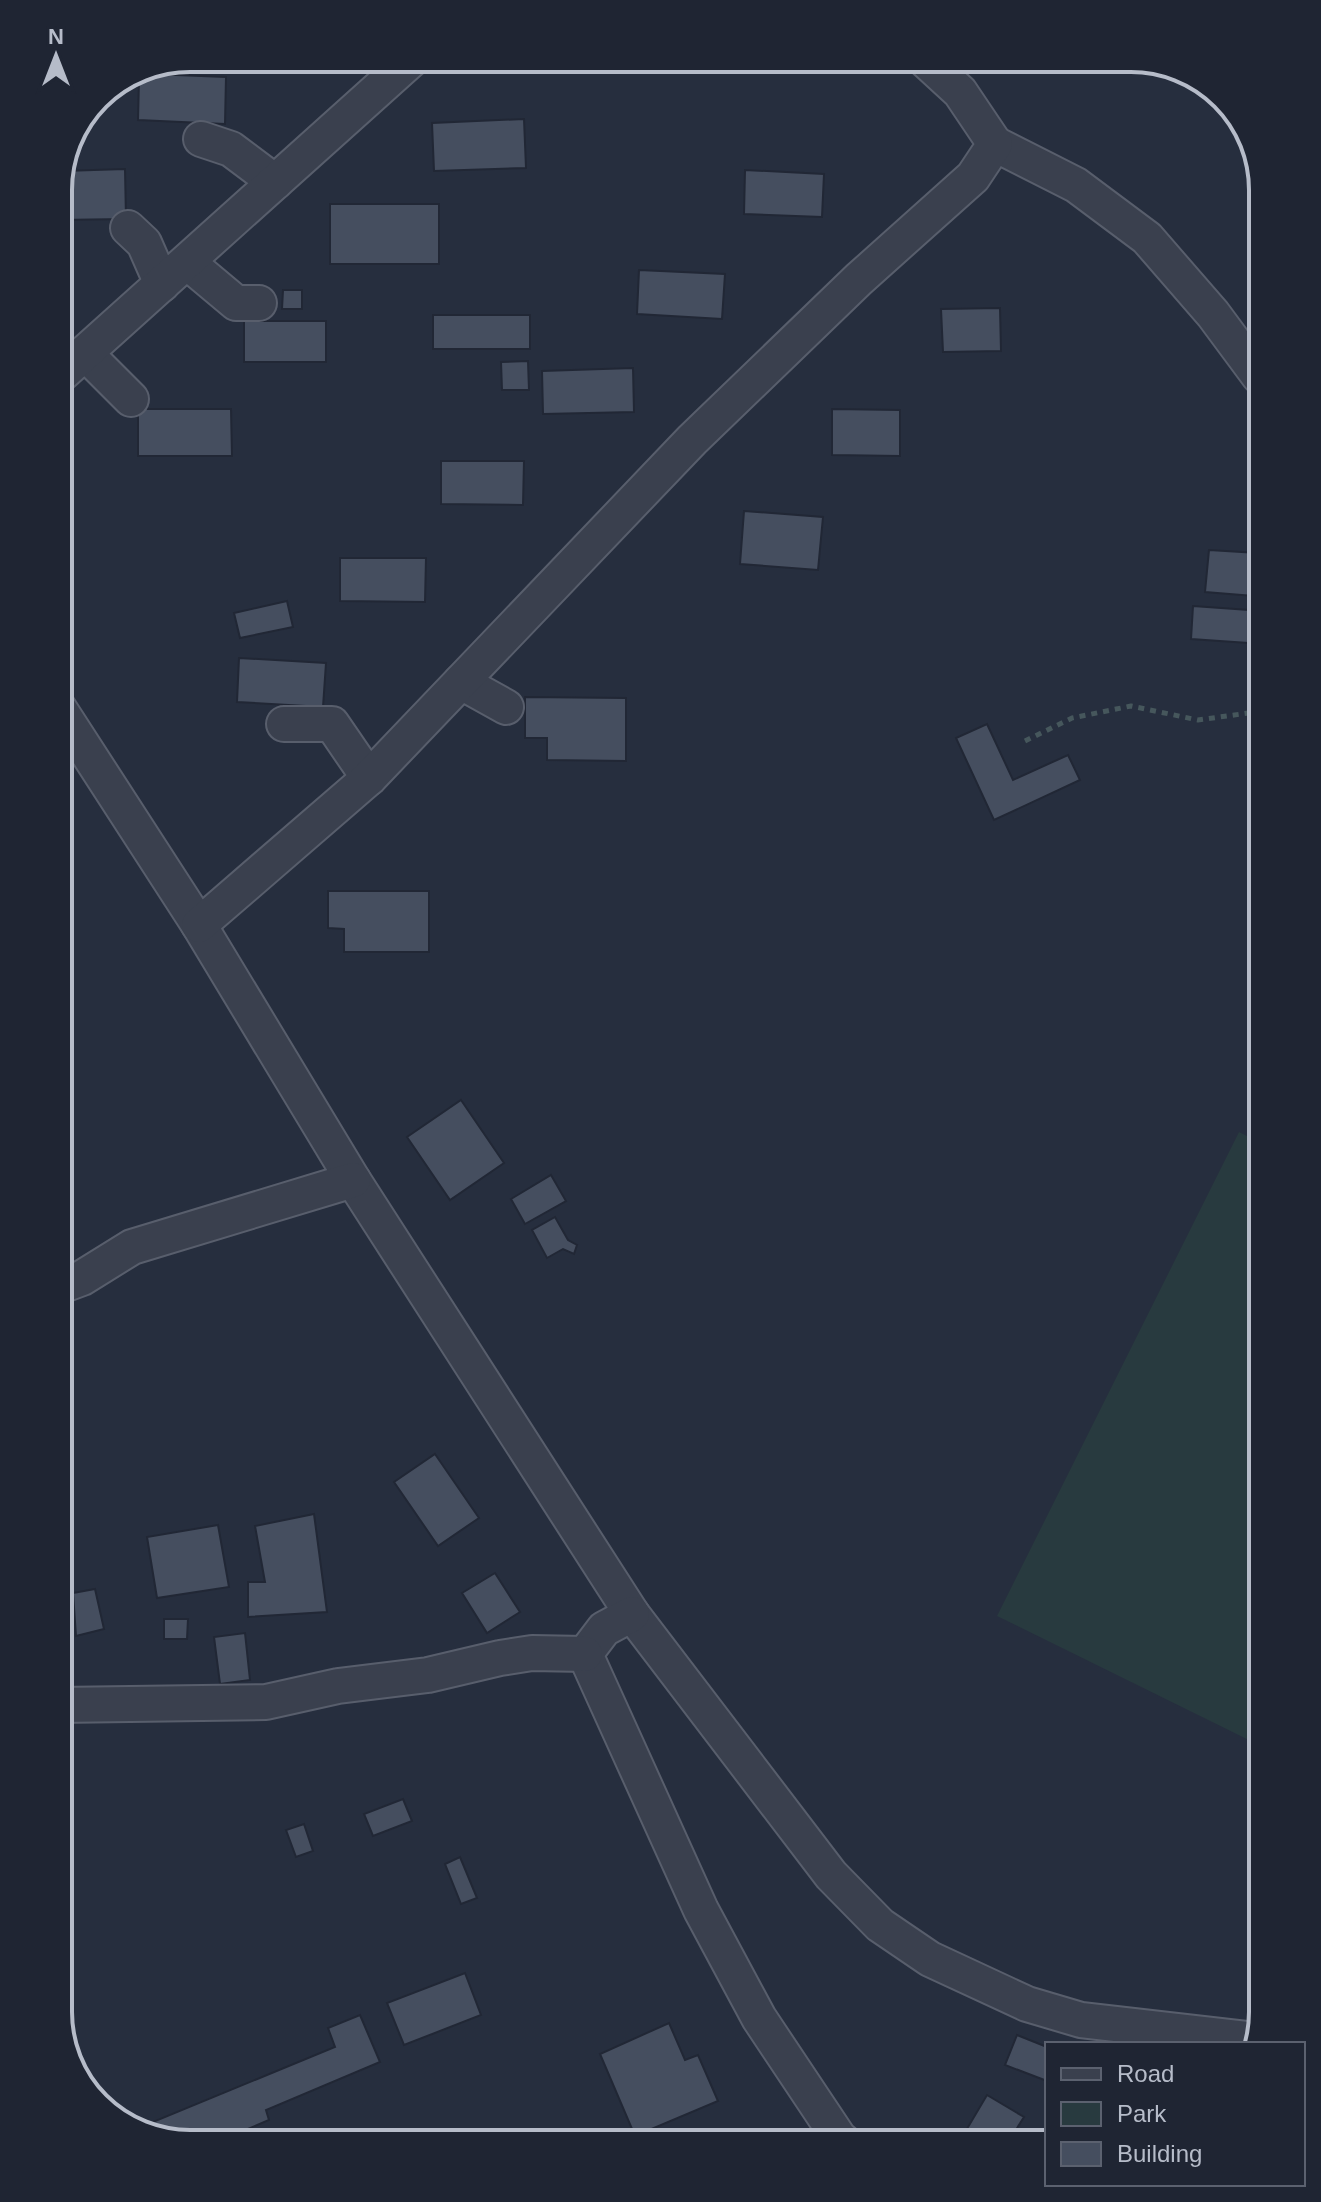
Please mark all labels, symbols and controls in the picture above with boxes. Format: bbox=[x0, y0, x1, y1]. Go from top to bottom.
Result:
north arrow bbox=[16, 16, 96, 96]
text: N bbox=[48, 24, 64, 49]
legend bbox=[1045, 2042, 1305, 2186]
text: Road bbox=[1117, 2060, 1174, 2087]
text: Park bbox=[1117, 2100, 1167, 2127]
text: Building bbox=[1117, 2140, 1202, 2167]

